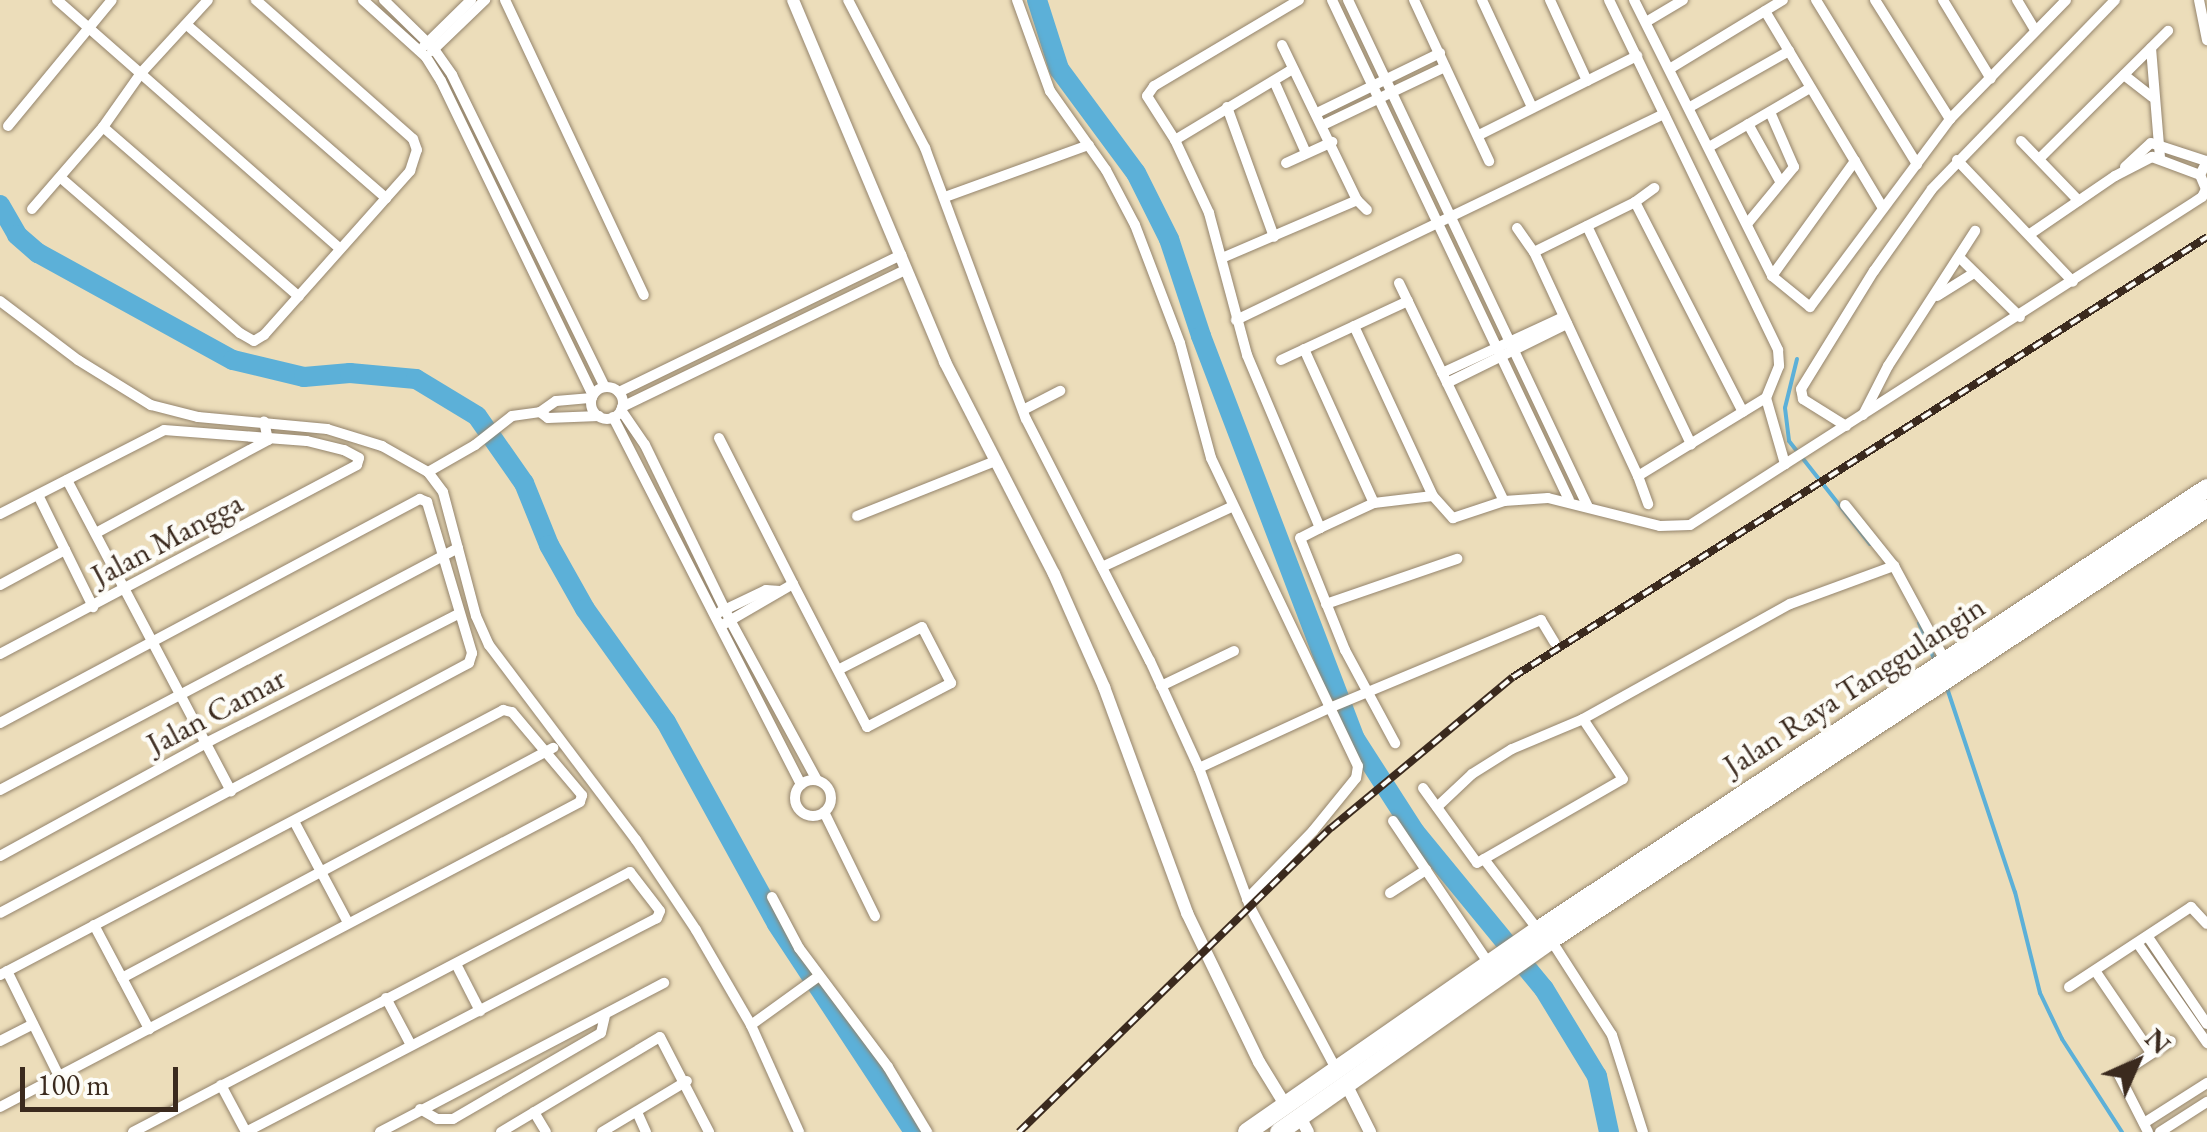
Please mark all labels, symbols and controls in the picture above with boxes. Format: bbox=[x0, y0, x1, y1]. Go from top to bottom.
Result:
street label: Jalan Mangga bbox=[85, 483, 249, 595]
street label: Jalan Raya Tanggulangin bbox=[1716, 587, 1992, 785]
street label: Jalan Camar bbox=[140, 659, 292, 763]
north arrow bbox=[2087, 1012, 2187, 1112]
text: N bbox=[2137, 1020, 2179, 1062]
scale bar bbox=[25, 1047, 182, 1109]
text: 100 m bbox=[37, 1065, 110, 1104]

